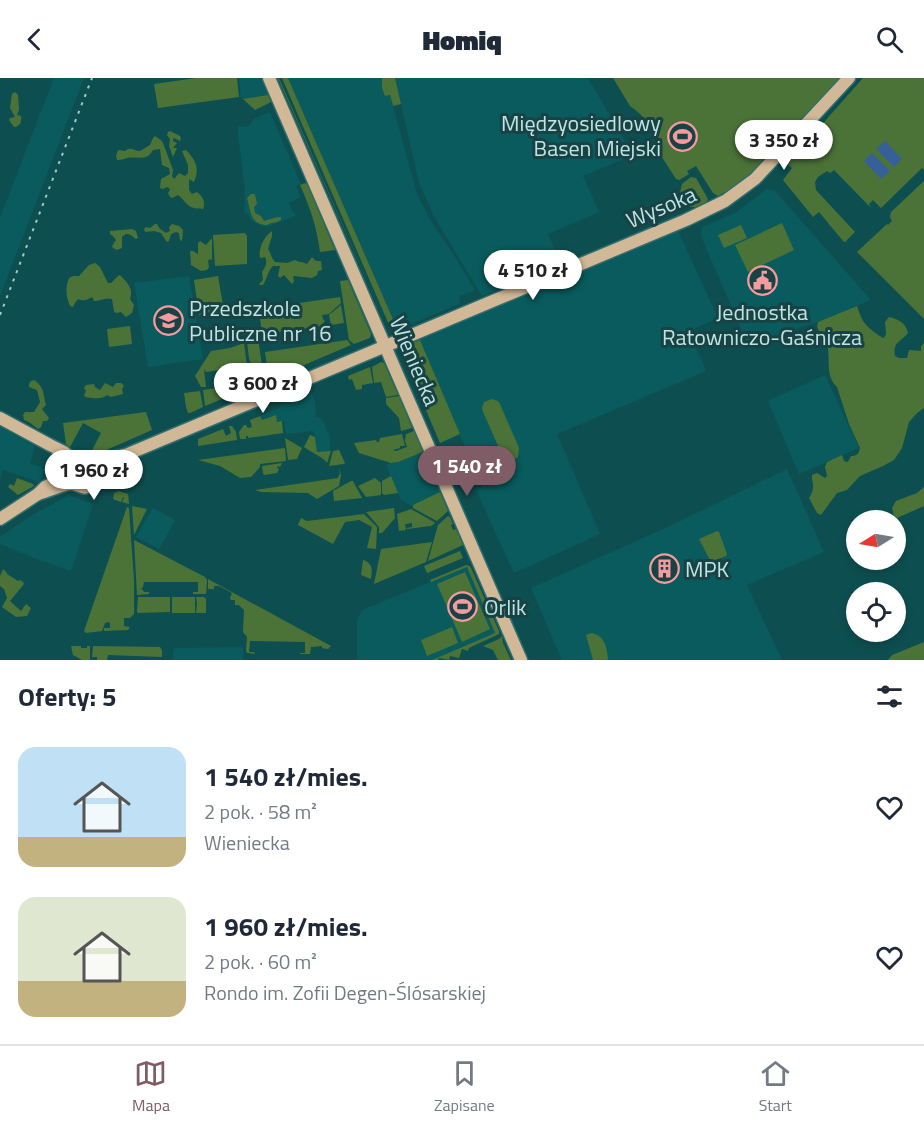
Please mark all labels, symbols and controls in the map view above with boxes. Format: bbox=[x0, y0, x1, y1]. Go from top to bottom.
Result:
text: Homiq bbox=[422, 19, 502, 60]
icon: back bbox=[18, 23, 51, 56]
icon: search bbox=[873, 23, 906, 56]
place label: Międzyosiedlowy Basen Miejski bbox=[501, 106, 661, 165]
sports icon: Międzyosiedlowy Basen Miejski bbox=[666, 120, 698, 152]
pin: 3 350 zł bbox=[722, 120, 846, 171]
text: 3 350 zł bbox=[749, 124, 819, 155]
street label: Wysoka bbox=[621, 177, 701, 237]
pin: 4 510 zł bbox=[471, 250, 595, 301]
text: 4 510 zł bbox=[498, 254, 568, 285]
public building icon: Jednostka Ratowniczo-Gaśnicza bbox=[746, 264, 778, 296]
place label: Przedszkole Publiczne nr 16 bbox=[189, 291, 331, 350]
place label: Jednostka Ratowniczo-Gaśnicza bbox=[662, 295, 862, 354]
school or university icon: Przedszkole Publiczne nr 16 bbox=[152, 305, 184, 337]
street label: Wieniecka bbox=[381, 311, 449, 411]
pin: 3 600 zł bbox=[201, 363, 325, 414]
text: 3 600 zł bbox=[228, 367, 298, 398]
pin: 1 540 zł bbox=[405, 446, 529, 497]
pin: 1 960 zł bbox=[32, 450, 156, 501]
text: 1 540 zł bbox=[432, 450, 502, 481]
text: 1 960 zł bbox=[59, 454, 129, 485]
north arrow bbox=[846, 510, 906, 570]
map controls bbox=[846, 510, 906, 642]
place label: MPK bbox=[685, 552, 730, 586]
building icon: MPK bbox=[648, 553, 680, 585]
button: locate bbox=[846, 582, 906, 642]
place label: Orlik bbox=[484, 590, 527, 624]
sports icon: Orlik bbox=[447, 591, 479, 623]
text: Oferty: 5 bbox=[18, 677, 116, 716]
icon: filters bbox=[873, 680, 906, 713]
text: 1 540 zł/mies. bbox=[204, 757, 368, 796]
icon: home bbox=[66, 771, 138, 843]
icon: heart bbox=[873, 791, 906, 824]
text: 2 pok. · 58 m² bbox=[204, 796, 317, 827]
text: Wieniecka bbox=[204, 827, 290, 858]
text: 1 960 zł/mies. bbox=[204, 907, 368, 946]
icon: home bbox=[66, 921, 138, 993]
icon: heart bbox=[873, 941, 906, 974]
text: 2 pok. · 60 m² bbox=[204, 946, 317, 977]
text: Rondo im. Zofii Degen-Ślósarskiej bbox=[204, 977, 486, 1008]
tab: Mapa bbox=[132, 1057, 170, 1117]
tab: Zapisane bbox=[434, 1057, 495, 1117]
tab: Start bbox=[759, 1057, 792, 1117]

